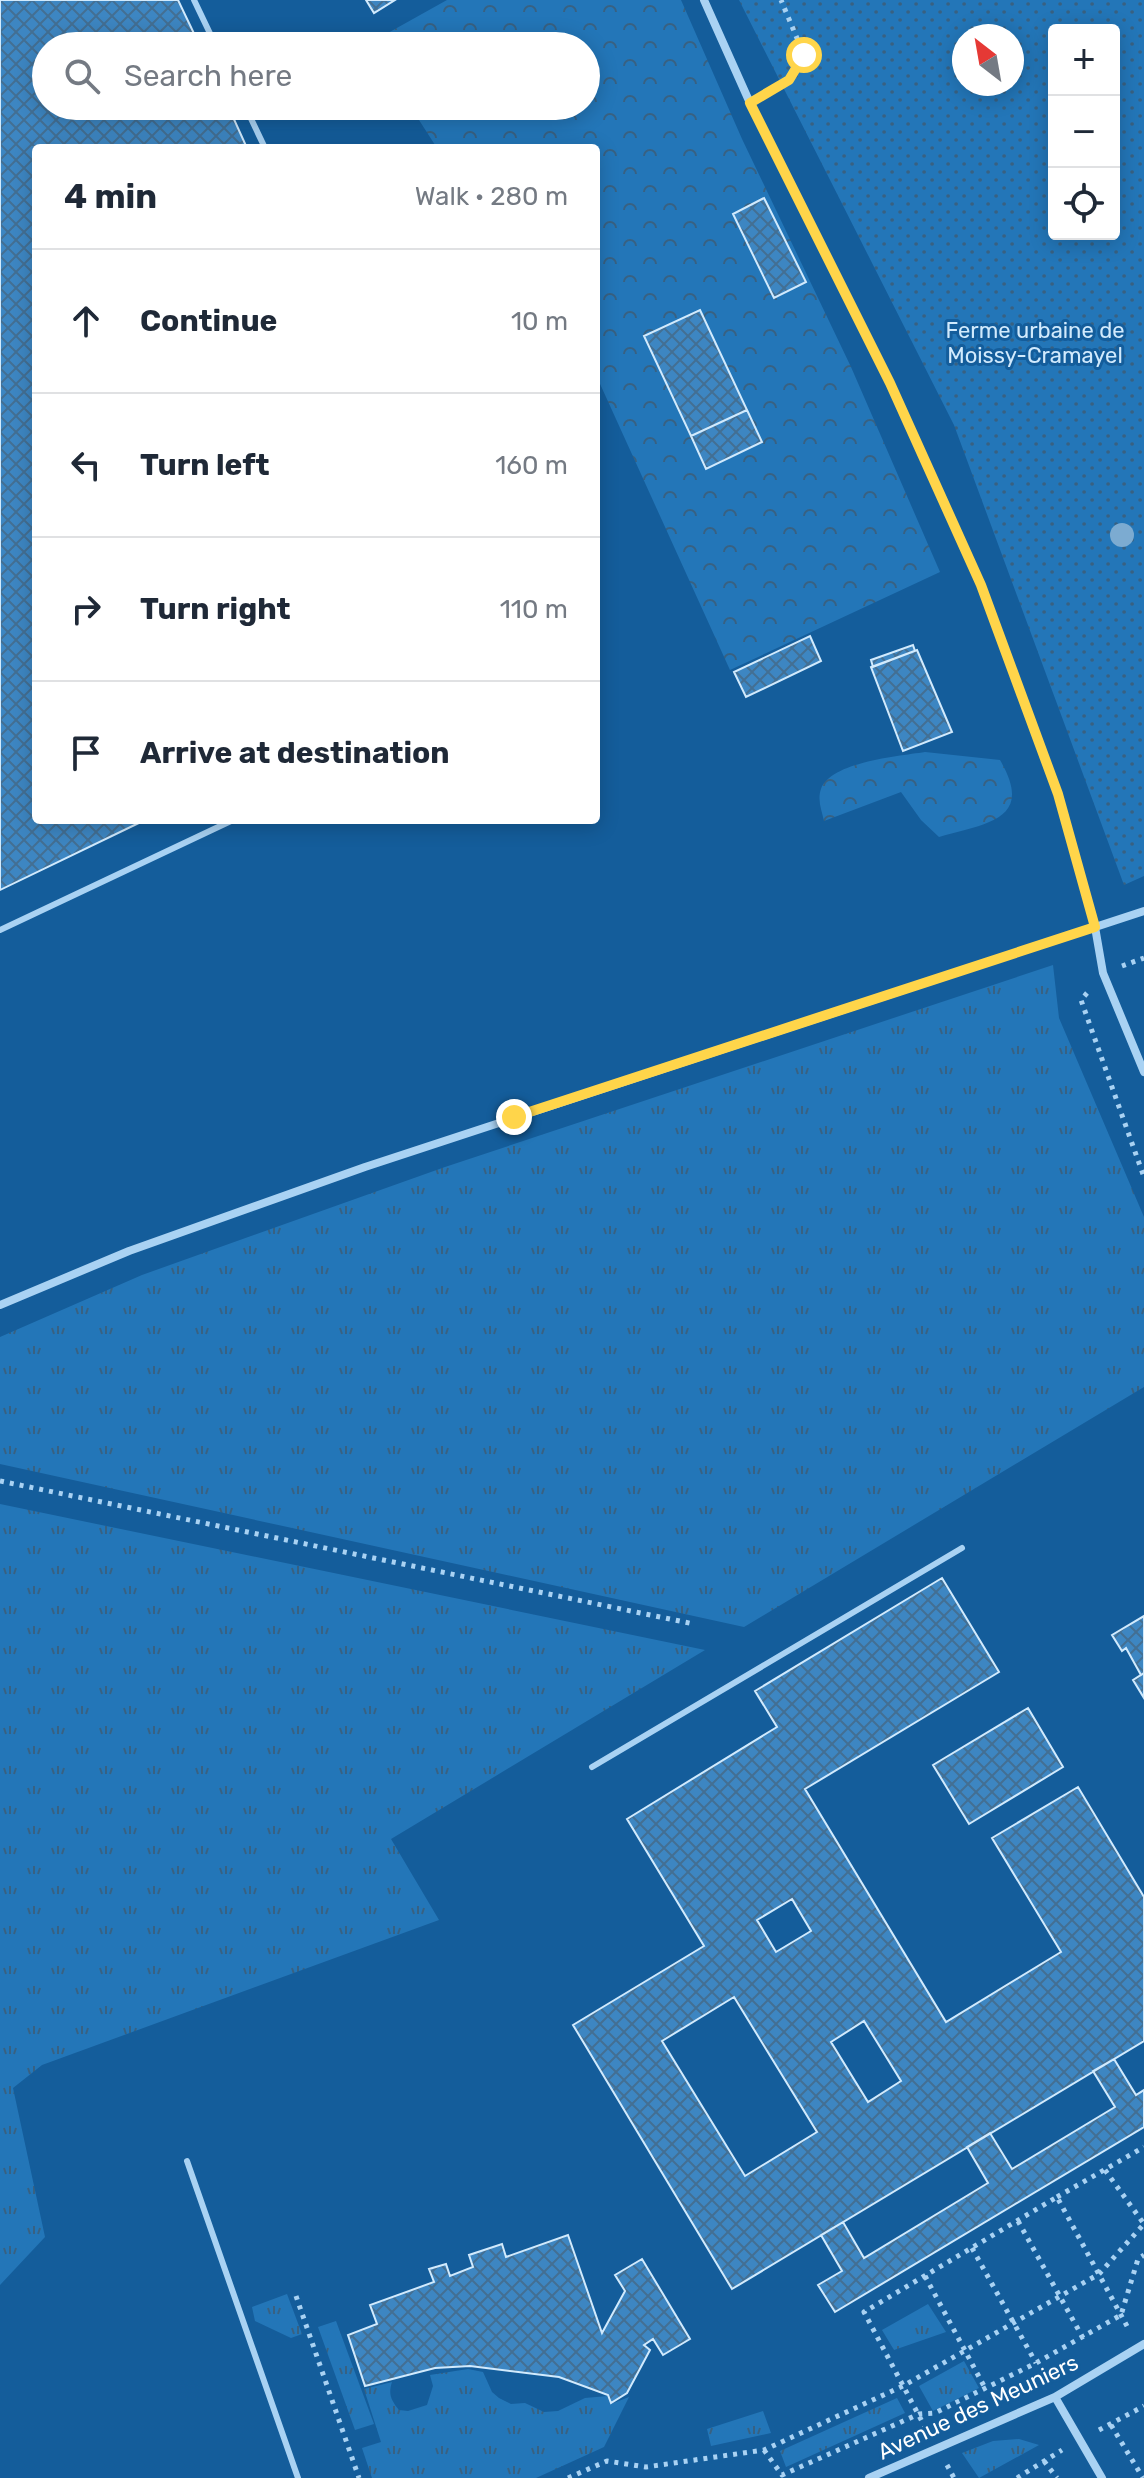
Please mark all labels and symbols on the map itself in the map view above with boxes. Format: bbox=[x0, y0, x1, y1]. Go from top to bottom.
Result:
north arrow bbox=[952, 24, 1024, 96]
route start bbox=[786, 37, 822, 73]
park label: Ferme urbaine de Moissy-Cramayel bbox=[945, 317, 1125, 369]
route end bbox=[496, 1099, 532, 1135]
street label: Avenue des Meuniers bbox=[873, 2349, 1083, 2465]

